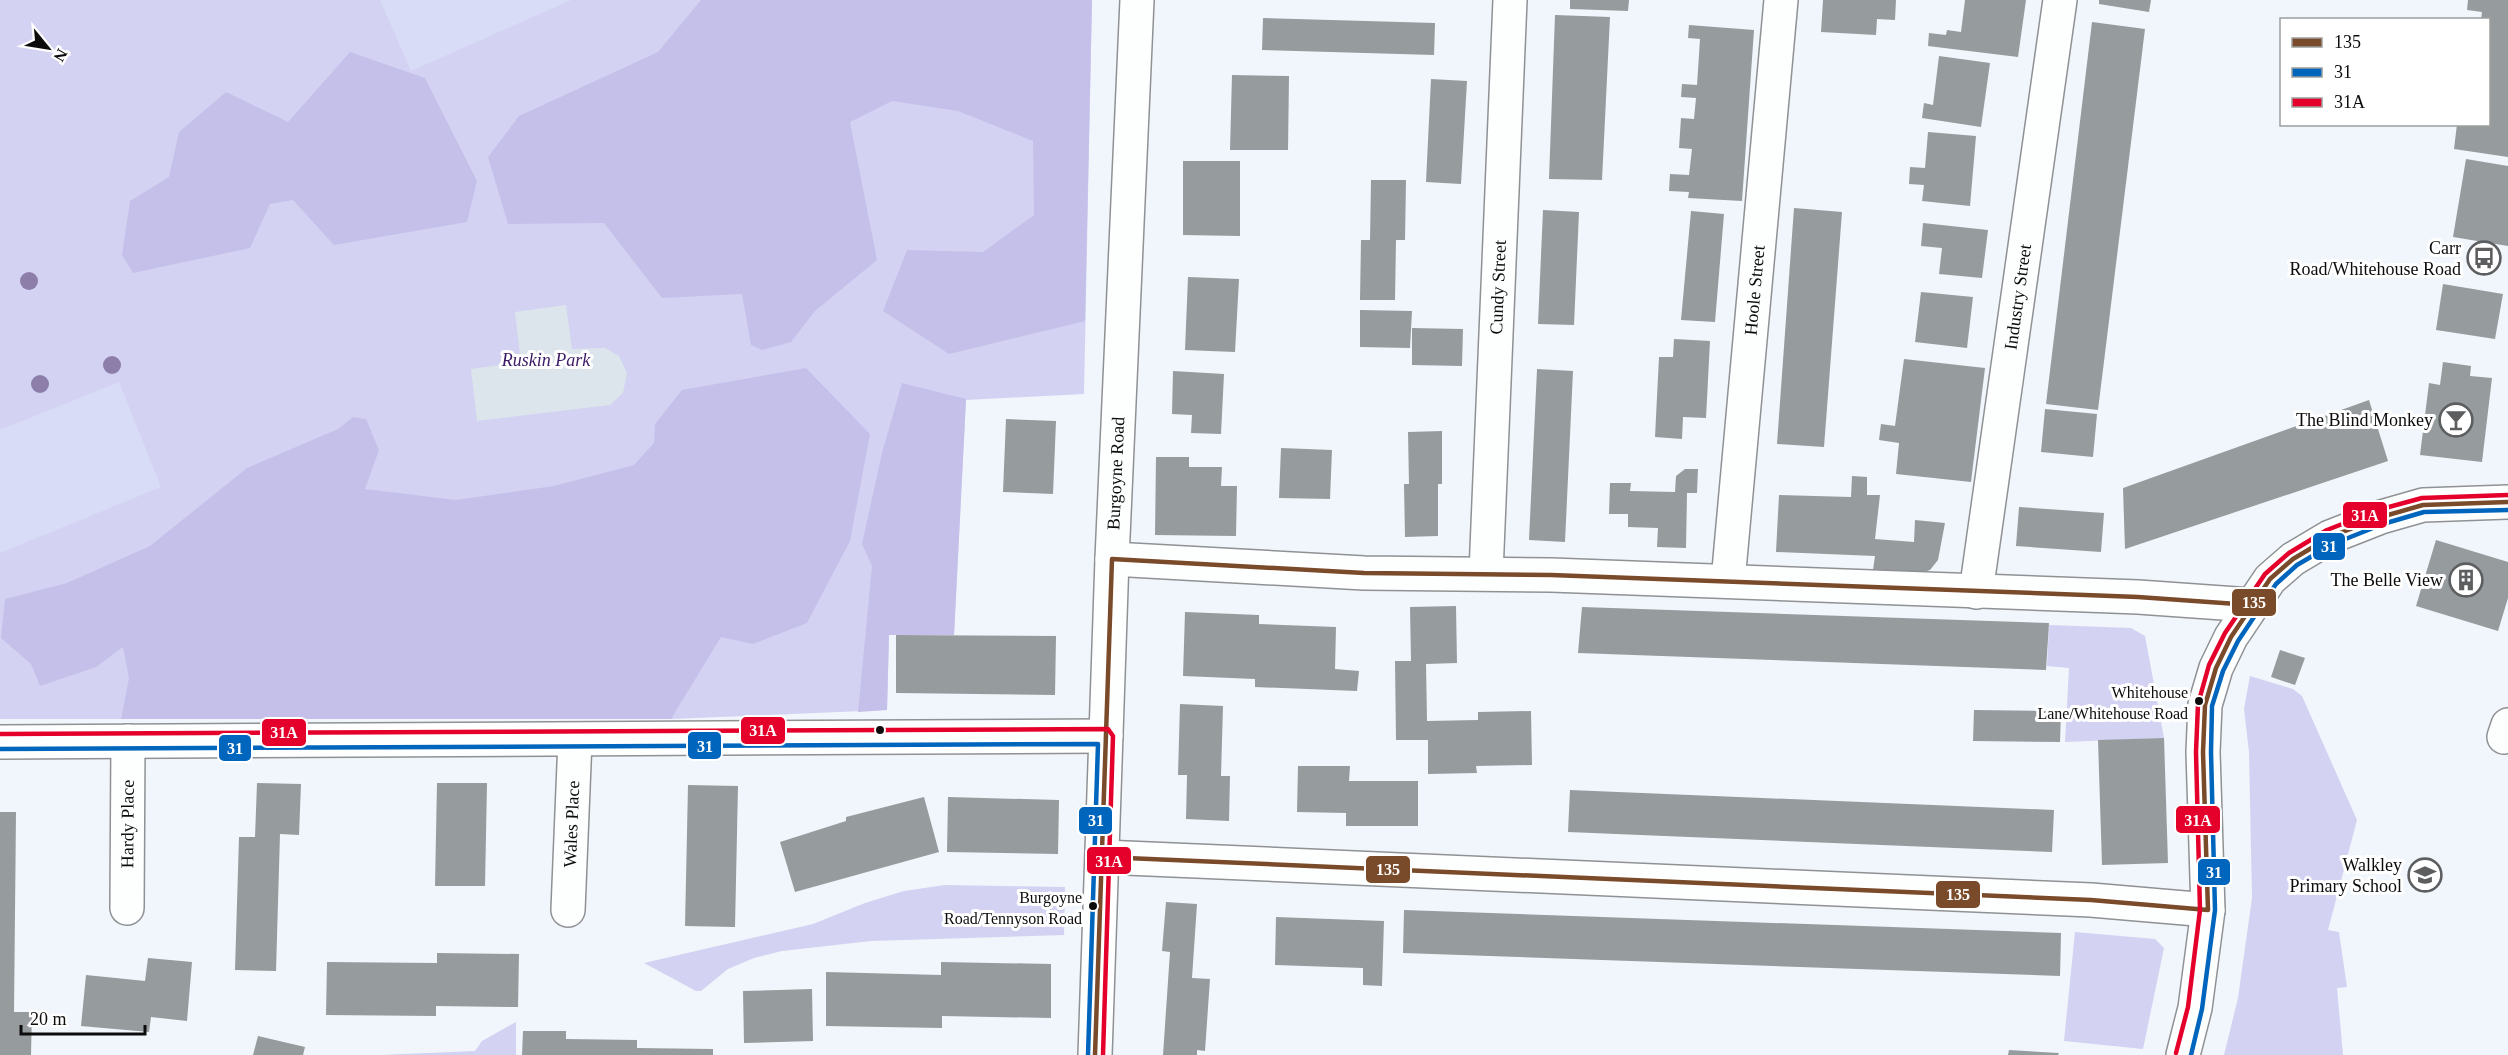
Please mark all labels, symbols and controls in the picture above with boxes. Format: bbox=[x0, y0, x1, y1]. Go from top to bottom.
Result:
north arrow bbox=[18, 18, 78, 78]
legend bbox=[2280, 18, 2490, 126]
text: 135 bbox=[2334, 32, 2361, 52]
text: N bbox=[50, 46, 71, 65]
text: 31 bbox=[2334, 62, 2352, 82]
text: 31A bbox=[2334, 92, 2365, 112]
place label: Carr Road/Whitehouse Road bbox=[2290, 238, 2461, 279]
street label: Cundy Street bbox=[1486, 240, 1510, 335]
bus stop icon: Carr Road/Whitehouse Road bbox=[2466, 240, 2502, 276]
street label: Industry Street bbox=[2000, 243, 2035, 351]
street label: Hoole Street bbox=[1740, 244, 1769, 336]
park label: Ruskin Park bbox=[501, 350, 591, 370]
bar icon: The Blind Monkey bbox=[2438, 402, 2474, 438]
place label: The Blind Monkey bbox=[2296, 410, 2433, 430]
street label: Burgoyne Road bbox=[1103, 416, 1128, 530]
line badge: 31A bbox=[2342, 501, 2388, 529]
text: 31A bbox=[2351, 507, 2379, 524]
line badge: 31 bbox=[2312, 532, 2346, 561]
text: 31 bbox=[2321, 538, 2337, 555]
building icon: The Belle View bbox=[2448, 562, 2484, 598]
place label: The Belle View bbox=[2330, 570, 2443, 590]
line badge: 135 bbox=[2231, 588, 2277, 617]
text: 135 bbox=[2242, 594, 2266, 611]
place label: Whitehouse Lane/Whitehouse Road bbox=[2037, 684, 2188, 722]
marker: Whitehouse Lane/Whitehouse Road bbox=[2193, 695, 2205, 707]
line badge: 31A bbox=[740, 716, 786, 745]
line badge: 31A bbox=[261, 718, 307, 747]
text: 31A bbox=[749, 722, 777, 739]
text: 31A bbox=[270, 724, 298, 741]
unlabelled marker bbox=[874, 724, 886, 736]
line badge: 31 bbox=[687, 731, 722, 760]
line badge: 31 bbox=[218, 734, 252, 762]
text: 31 bbox=[697, 738, 713, 755]
text: 31 bbox=[227, 740, 243, 757]
street label: Hardy Place bbox=[117, 780, 138, 868]
street label: Wales Place bbox=[560, 780, 583, 868]
line badge: 31A bbox=[2175, 805, 2221, 834]
line badge: 31 bbox=[1078, 806, 1113, 835]
text: 31 bbox=[1088, 812, 1104, 829]
text: 31A bbox=[2184, 812, 2212, 829]
line badge: 31A bbox=[1086, 846, 1132, 875]
text: 31A bbox=[1095, 853, 1123, 870]
line badge: 135 bbox=[1365, 855, 1411, 884]
place label: Walkley Primary School bbox=[2290, 855, 2402, 896]
school or university icon: Walkley Primary School bbox=[2407, 857, 2443, 893]
line badge: 31 bbox=[2197, 858, 2231, 886]
text: 135 bbox=[1376, 861, 1400, 878]
text: 31 bbox=[2206, 864, 2222, 881]
line badge: 135 bbox=[1935, 880, 1981, 909]
text: 135 bbox=[1946, 886, 1970, 903]
place label: Burgoyne Road/Tennyson Road bbox=[944, 889, 1082, 928]
marker: Burgoyne Road/Tennyson Road bbox=[1087, 900, 1099, 912]
scale bar bbox=[21, 998, 146, 1036]
text: 20 m bbox=[30, 1009, 67, 1029]

